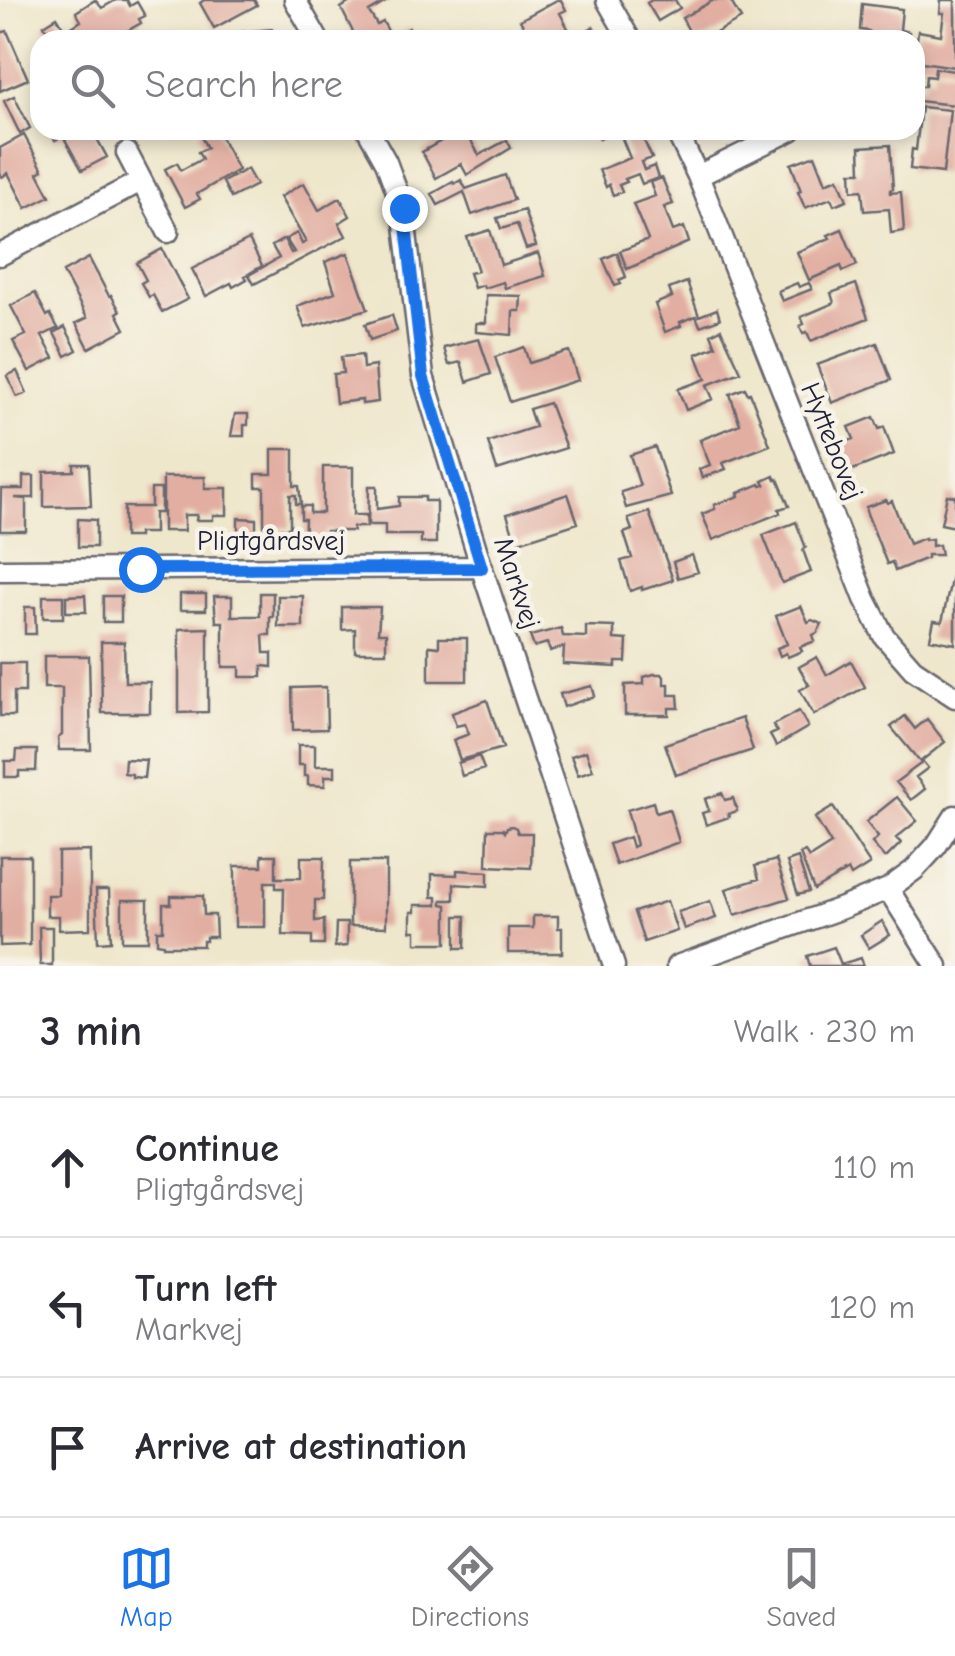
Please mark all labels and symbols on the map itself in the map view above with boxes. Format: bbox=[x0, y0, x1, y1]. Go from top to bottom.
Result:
route end bbox=[382, 186, 428, 232]
street label: Hyttebovej bbox=[794, 378, 870, 504]
street label: Pligtgårdsvej bbox=[197, 525, 345, 557]
street label: Markvej bbox=[487, 533, 547, 633]
route start bbox=[119, 547, 165, 593]

